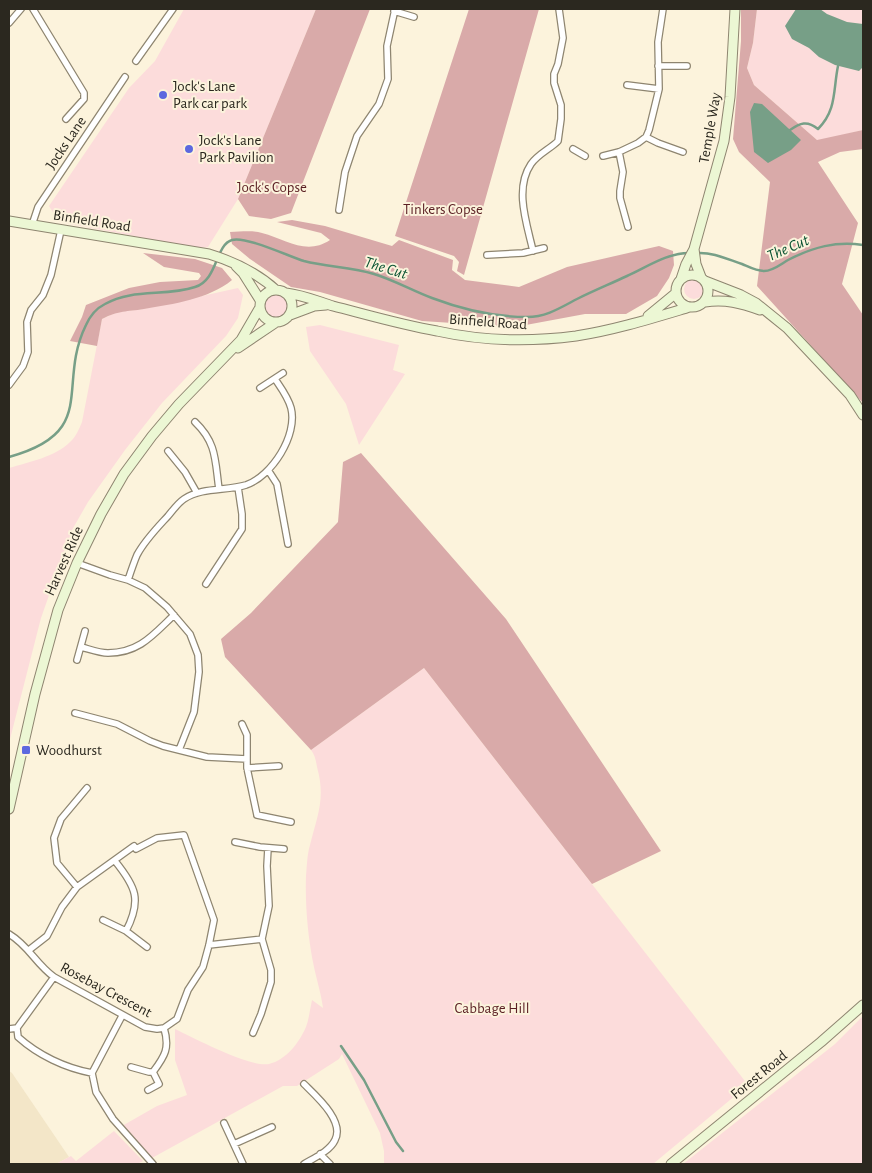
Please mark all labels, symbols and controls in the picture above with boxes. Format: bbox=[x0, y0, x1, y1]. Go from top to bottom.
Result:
place label: Jock's Lane Park car park bbox=[173, 79, 247, 111]
marker: Jock's Lane Park car park bbox=[157, 89, 169, 101]
street label: Temple Way bbox=[696, 91, 724, 165]
street label: Jocks Lane bbox=[43, 114, 89, 172]
place label: Jock's Lane Park Pavilion bbox=[199, 133, 274, 165]
marker: Jock's Lane Park Pavilion bbox=[183, 143, 195, 155]
park label: Jock's Copse bbox=[237, 180, 307, 195]
park label: Tinkers Copse bbox=[403, 202, 483, 217]
street label: Binfield Road bbox=[52, 207, 132, 235]
water label: The Cut bbox=[765, 232, 812, 264]
water label: The Cut bbox=[363, 254, 410, 282]
street label: Binfield Road bbox=[448, 312, 528, 332]
street label: Harvest Ride bbox=[42, 524, 86, 598]
place label: Woodhurst bbox=[36, 743, 102, 758]
marker: Woodhurst bbox=[20, 744, 32, 756]
street label: Rosebay Crescent bbox=[58, 960, 154, 1020]
park label: Cabbage Hill bbox=[454, 1001, 530, 1016]
street label: Forest Road bbox=[728, 1048, 790, 1102]

